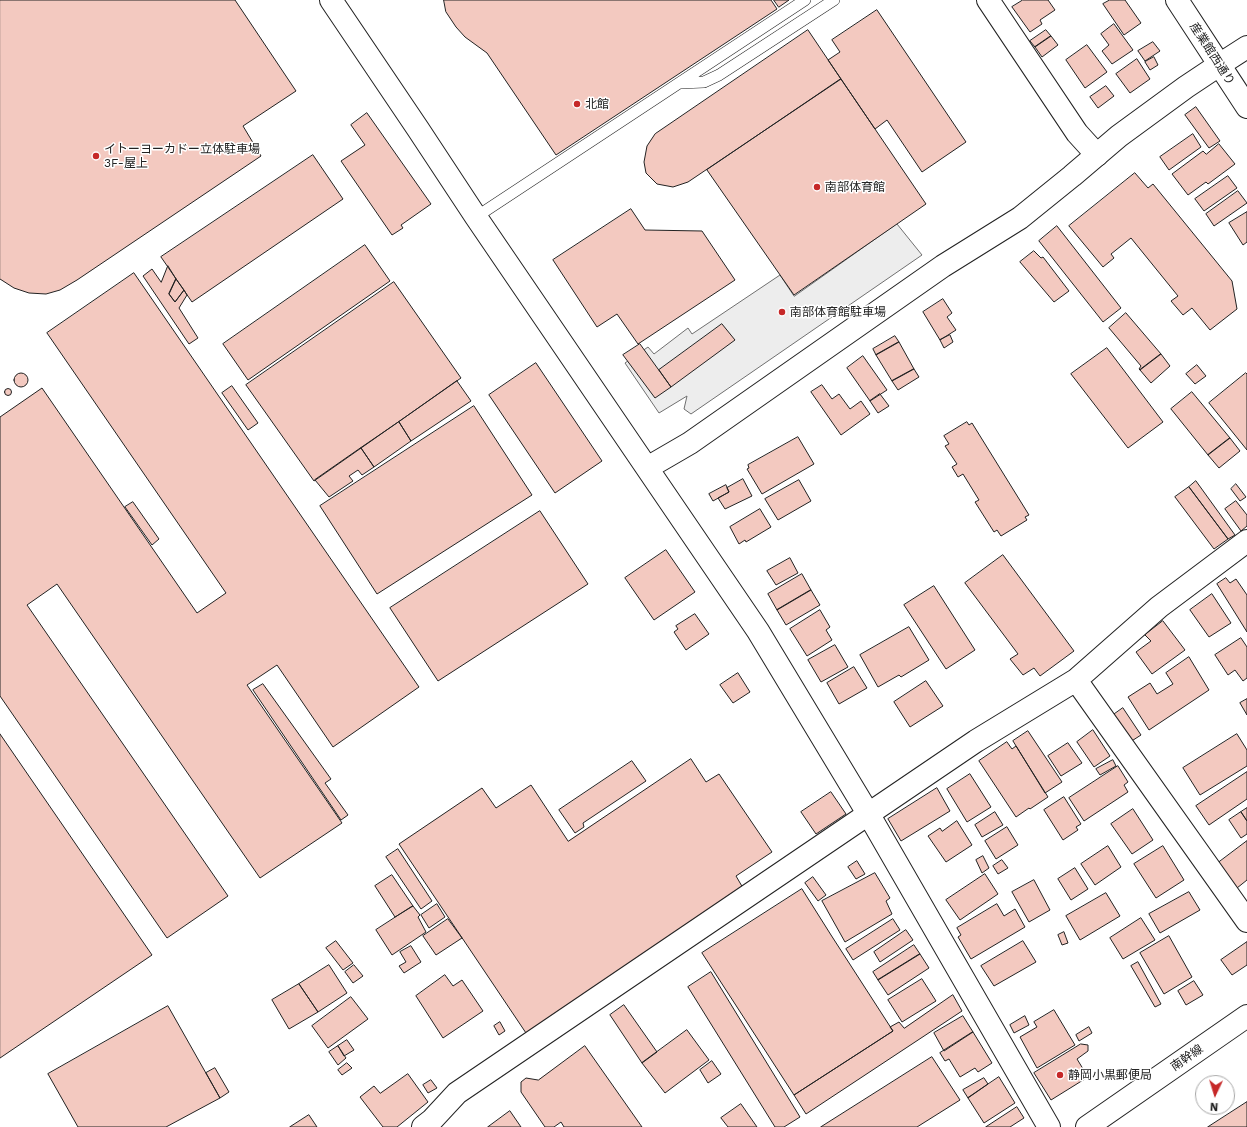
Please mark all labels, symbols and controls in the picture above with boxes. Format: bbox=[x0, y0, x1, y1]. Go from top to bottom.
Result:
street label: 産業館西通り bbox=[1186, 20, 1238, 88]
place label: 北館 bbox=[585, 97, 609, 111]
marker: 北館 bbox=[572, 99, 582, 109]
place label: イトーヨーカドー立体駐車場 3F-屋上 bbox=[104, 142, 260, 170]
marker: イトーヨーカドー立体駐車場 3F-屋上 bbox=[91, 151, 101, 161]
place label: 南部体育館 bbox=[825, 180, 885, 194]
marker: 南部体育館 bbox=[812, 182, 822, 192]
place label: 南部体育館駐車場 bbox=[790, 305, 886, 319]
marker: 南部体育館駐車場 bbox=[777, 307, 787, 317]
street label: 南幹線 bbox=[1168, 1042, 1206, 1074]
place label: 静岡小黒郵便局 bbox=[1068, 1068, 1152, 1082]
marker: 静岡小黒郵便局 bbox=[1055, 1070, 1065, 1080]
north arrow bbox=[1195, 1075, 1235, 1115]
text: N bbox=[1210, 1100, 1219, 1113]

